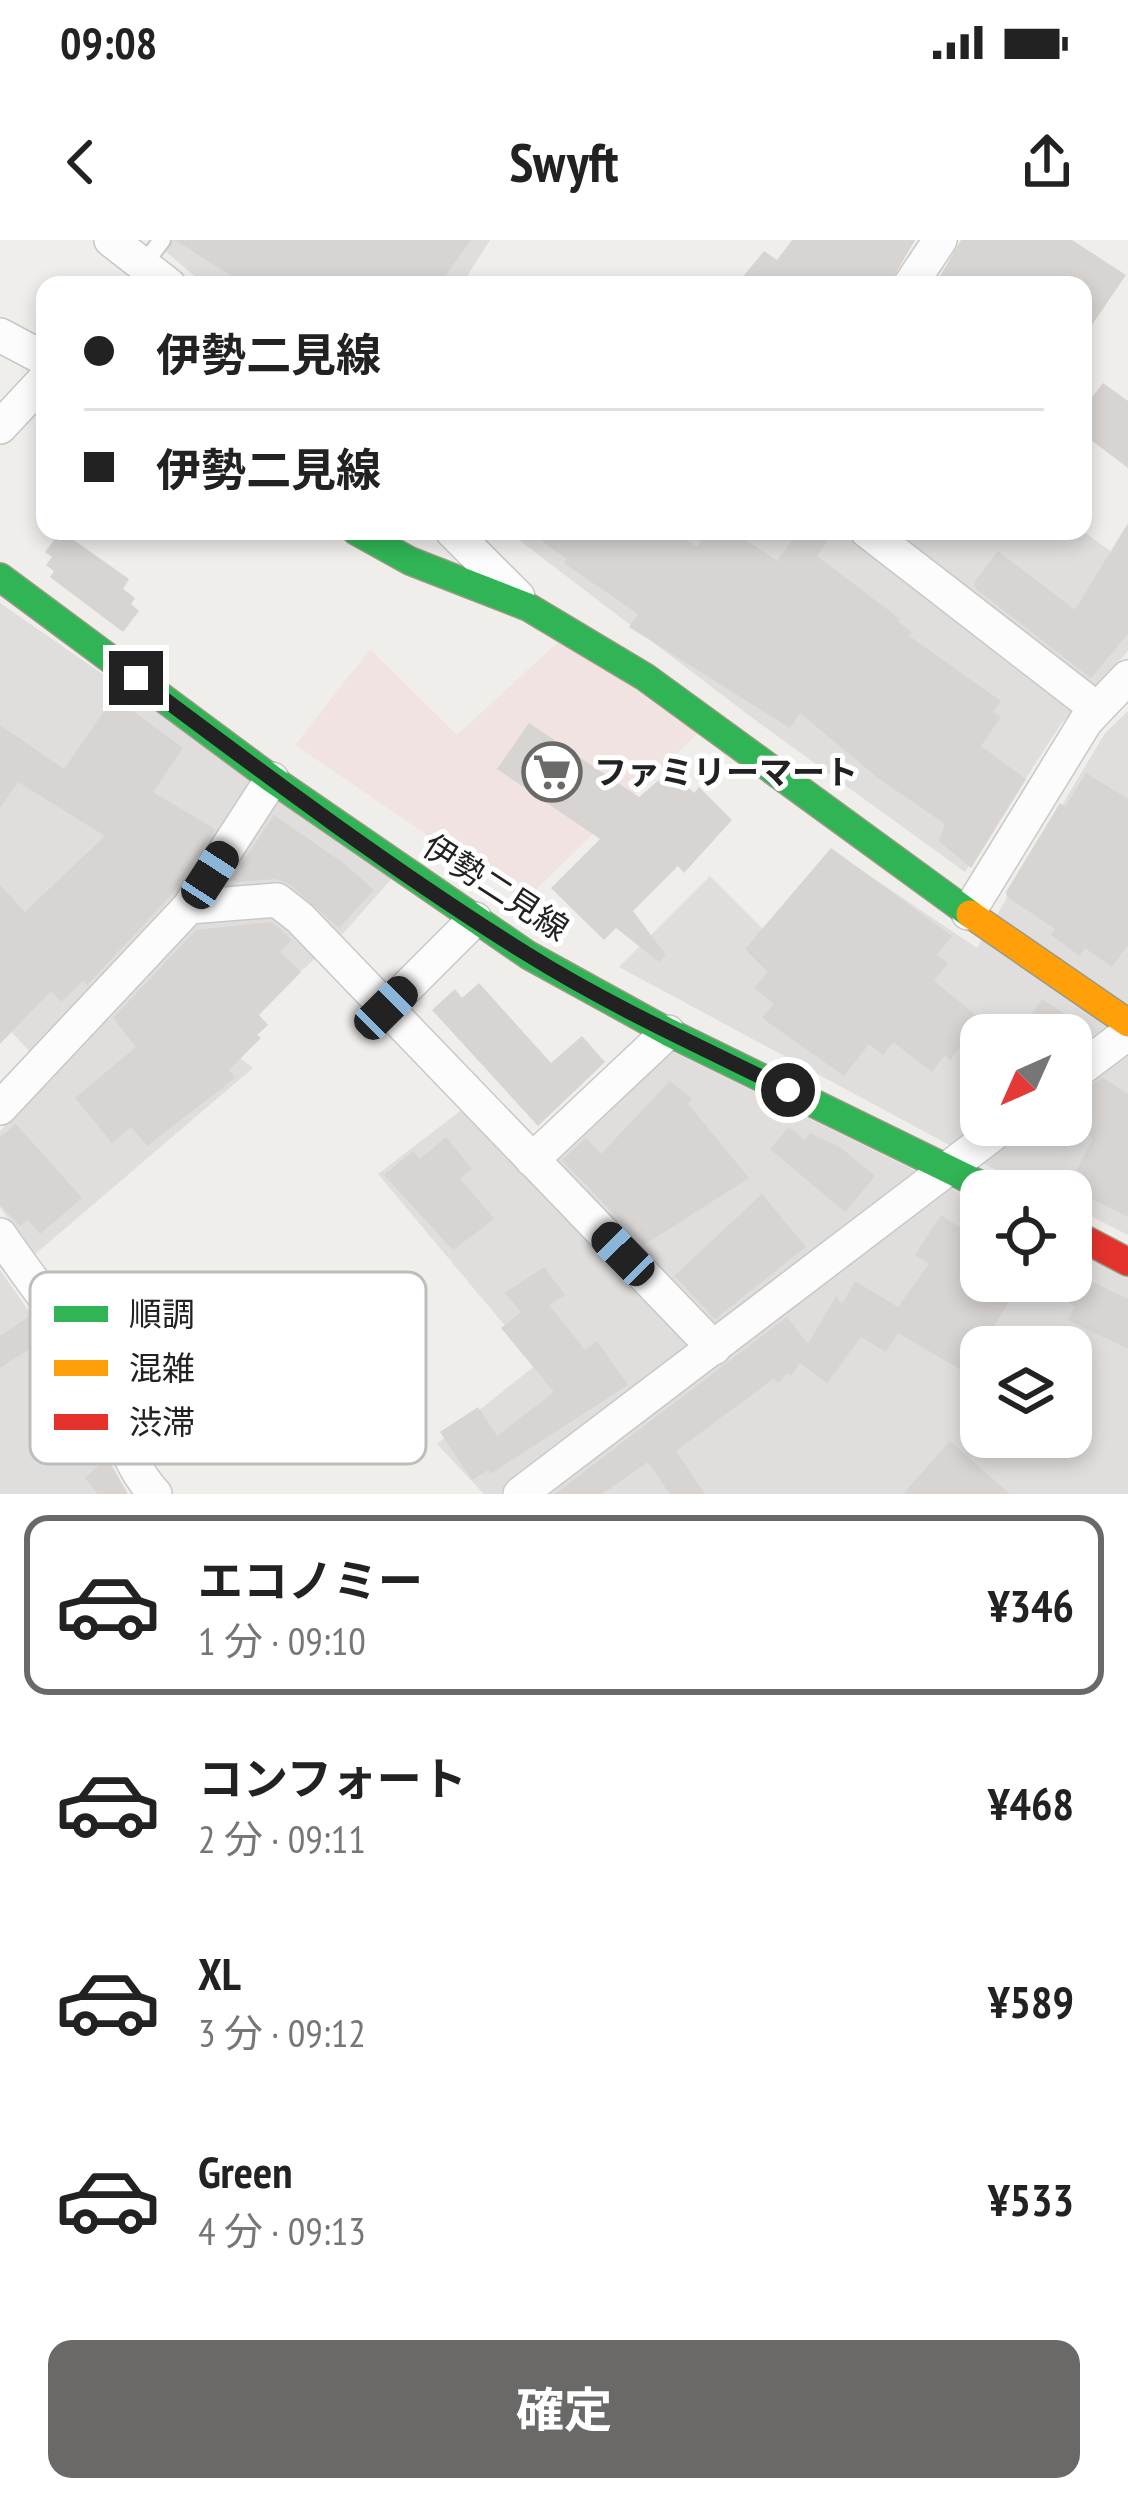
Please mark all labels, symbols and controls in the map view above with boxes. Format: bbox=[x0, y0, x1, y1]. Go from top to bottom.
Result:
text: 09:08 bbox=[60, 13, 157, 71]
text: Swyft bbox=[509, 127, 619, 197]
icon: back bbox=[48, 129, 114, 195]
icon: share bbox=[1014, 129, 1080, 195]
text: 伊勢二見線 bbox=[156, 325, 381, 383]
text: 伊勢二見線 bbox=[156, 440, 381, 498]
route end bbox=[109, 651, 163, 705]
supermarket icon: ファミリーマート bbox=[521, 741, 583, 803]
place label: ファミリーマート bbox=[594, 750, 858, 793]
street label: 伊勢二見線 bbox=[415, 824, 577, 950]
car bbox=[175, 835, 245, 915]
car bbox=[348, 970, 424, 1046]
north arrow bbox=[960, 1014, 1092, 1146]
map controls bbox=[960, 1014, 1092, 1458]
route start bbox=[761, 1063, 815, 1117]
button: locate bbox=[960, 1170, 1092, 1302]
car bbox=[585, 1216, 661, 1292]
legend bbox=[30, 1272, 426, 1464]
text: 順調 bbox=[129, 1292, 195, 1335]
button: layers bbox=[960, 1326, 1092, 1458]
text: 混雑 bbox=[129, 1346, 195, 1389]
text: 渋滞 bbox=[129, 1400, 195, 1443]
icon: car bbox=[54, 1551, 162, 1659]
text: エコノミー bbox=[198, 1551, 423, 1609]
text: ¥346 bbox=[988, 1576, 1074, 1634]
text: 1 分 · 09:10 bbox=[198, 1615, 366, 1666]
icon: car bbox=[54, 1749, 162, 1857]
text: コンフォート bbox=[198, 1749, 467, 1807]
text: ¥468 bbox=[988, 1774, 1074, 1832]
text: 2 分 · 09:11 bbox=[198, 1813, 366, 1864]
text: XL bbox=[198, 1944, 241, 2002]
icon: car bbox=[54, 1947, 162, 2055]
text: ¥589 bbox=[988, 1972, 1074, 2030]
text: 3 分 · 09:12 bbox=[198, 2007, 366, 2058]
text: Green bbox=[198, 2142, 293, 2200]
icon: car bbox=[54, 2145, 162, 2253]
text: ¥533 bbox=[988, 2170, 1074, 2228]
text: 4 分 · 09:13 bbox=[198, 2205, 366, 2256]
button: 確定 bbox=[48, 2340, 1080, 2478]

